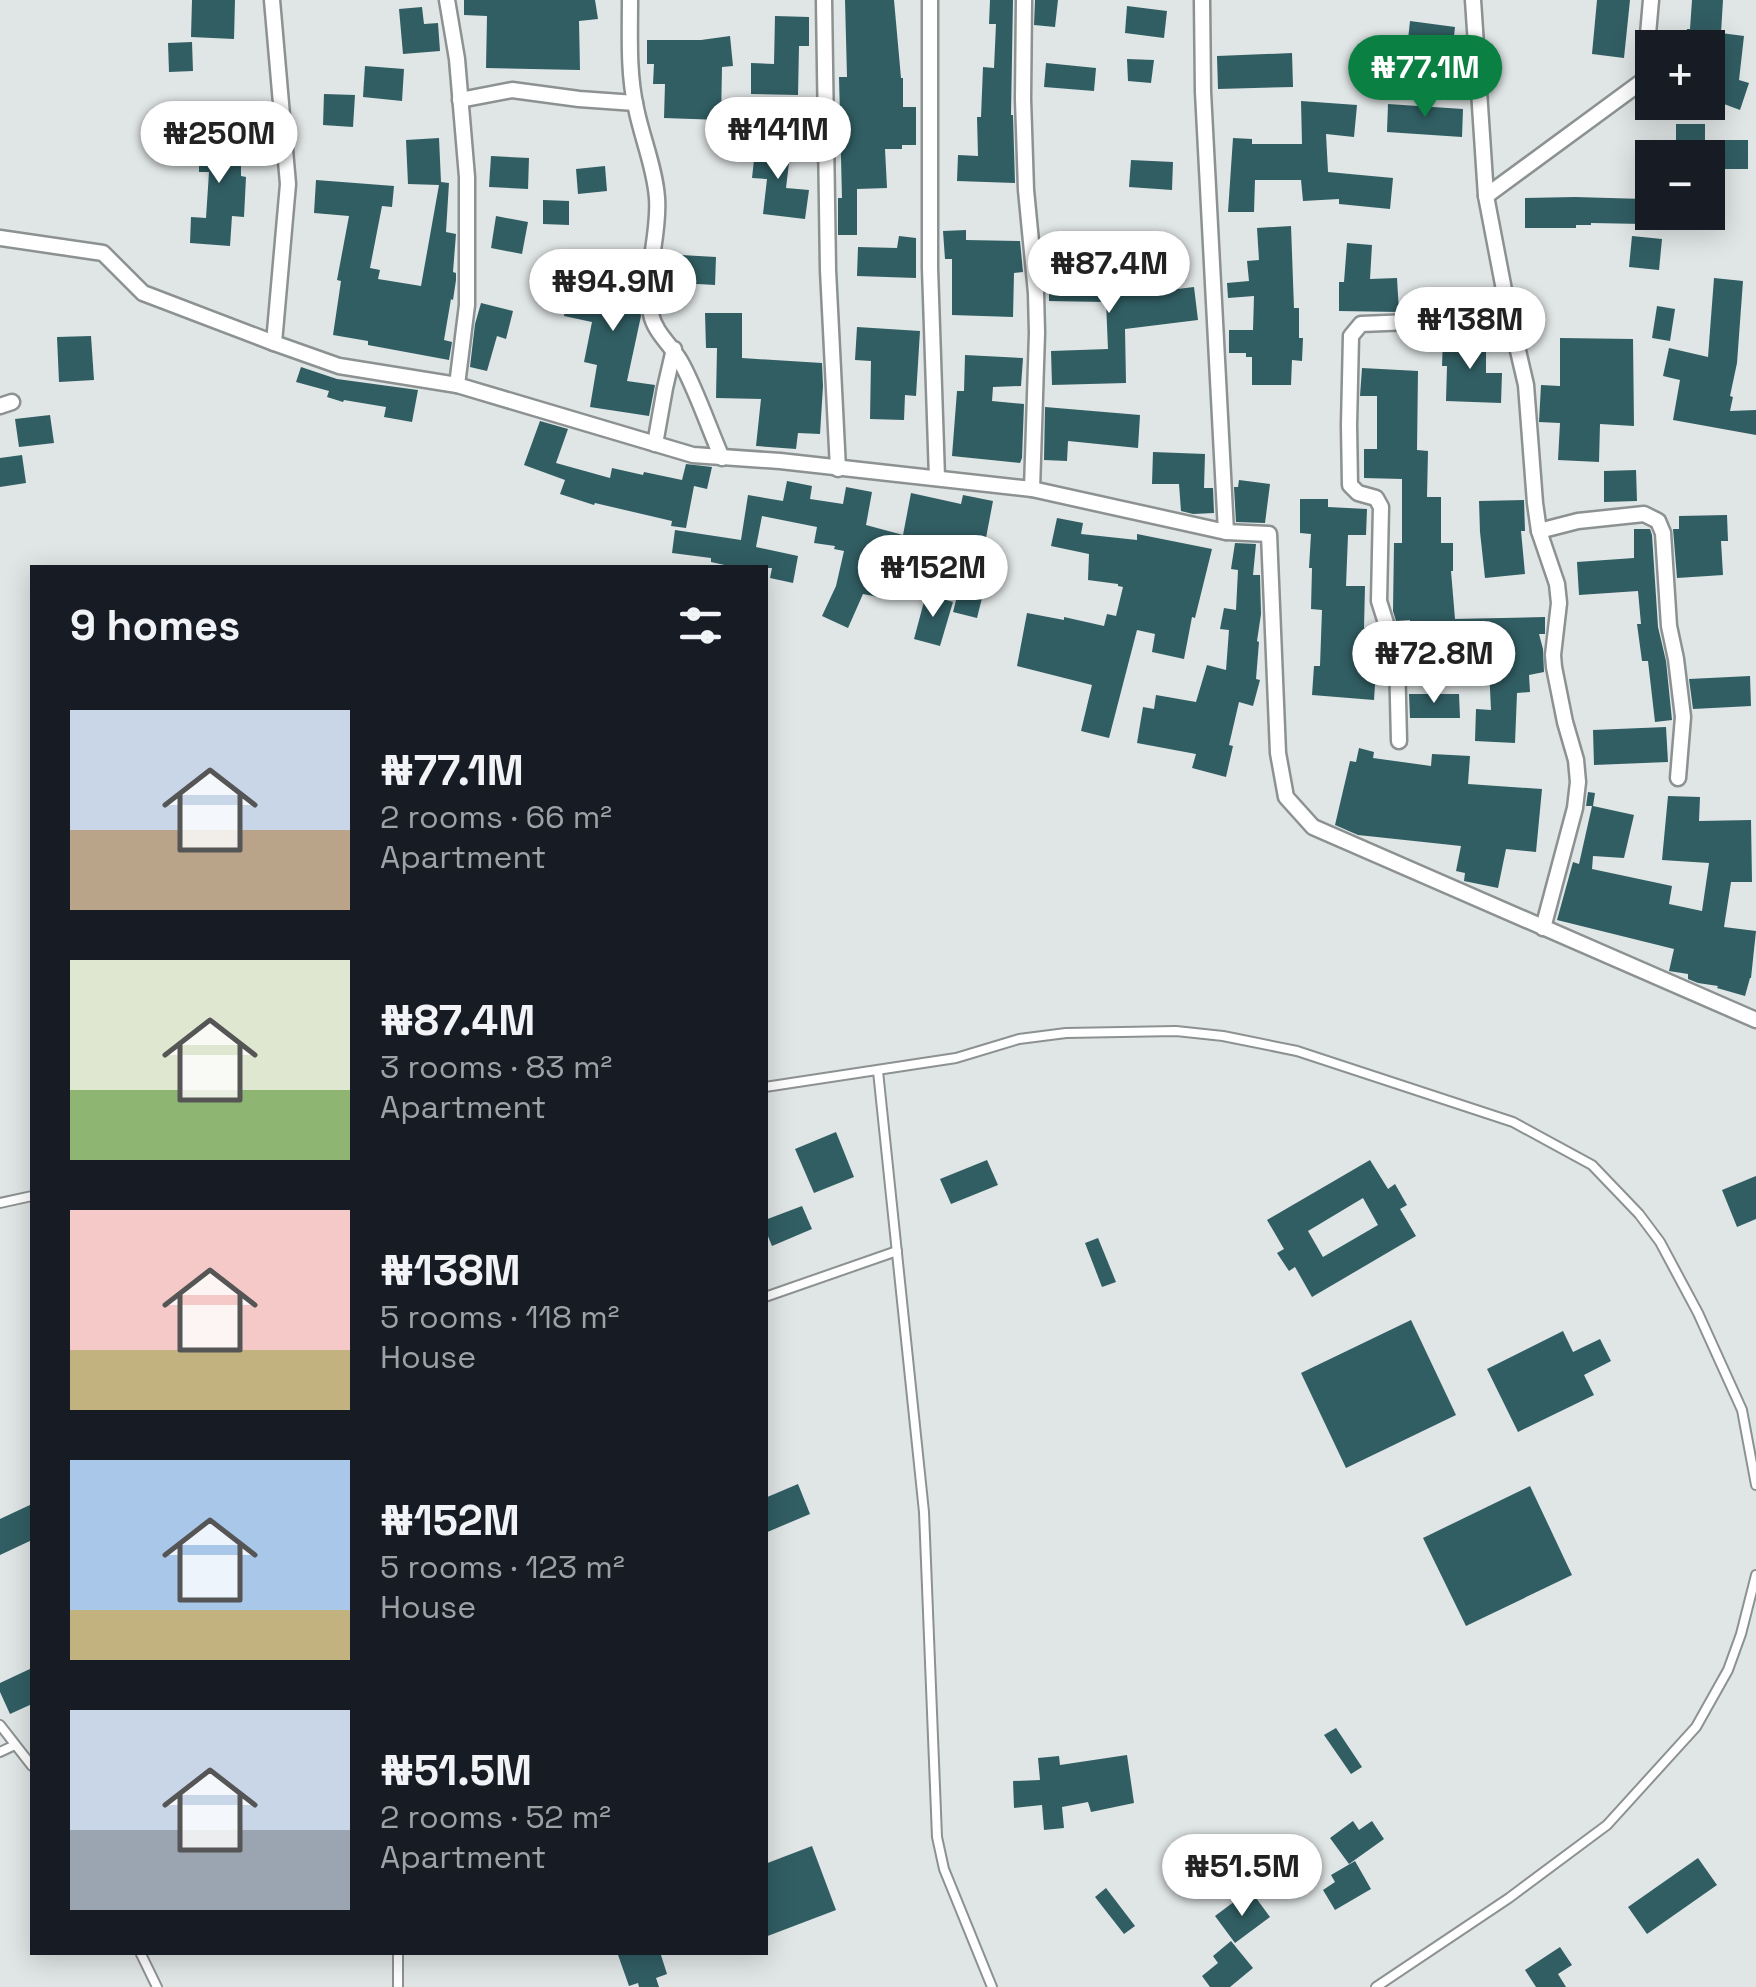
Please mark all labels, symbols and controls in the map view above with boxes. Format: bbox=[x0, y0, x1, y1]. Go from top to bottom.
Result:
map controls bbox=[1635, 30, 1725, 230]
button: + bbox=[1635, 30, 1725, 120]
pin: ₦77.1M bbox=[1344, 35, 1506, 120]
text: ₦77.1M bbox=[1370, 47, 1480, 87]
pin: ₦141M bbox=[708, 97, 848, 182]
pin: ₦250M bbox=[149, 101, 289, 186]
text: ₦141M bbox=[727, 109, 829, 149]
text: ₦250M bbox=[163, 113, 275, 153]
button: − bbox=[1635, 140, 1725, 230]
pin: ₦87.4M bbox=[1028, 231, 1190, 316]
text: ₦87.4M bbox=[1050, 243, 1168, 283]
pin: ₦94.9M bbox=[532, 249, 694, 334]
text: ₦94.9M bbox=[551, 261, 675, 301]
pin: ₦138M bbox=[1400, 287, 1540, 372]
text: ₦138M bbox=[1416, 299, 1524, 339]
pin: ₦152M bbox=[863, 535, 1003, 620]
text: ₦152M bbox=[880, 547, 986, 587]
icon: filters bbox=[673, 598, 728, 653]
text: 9 homes bbox=[70, 599, 240, 652]
pin: ₦72.8M bbox=[1353, 621, 1515, 706]
text: ₦72.8M bbox=[1374, 633, 1494, 673]
text: ₦77.1M bbox=[380, 744, 524, 797]
icon: home bbox=[150, 750, 270, 870]
text: 2 rooms · 66 m² bbox=[380, 797, 612, 837]
text: Apartment bbox=[380, 837, 546, 877]
text: ₦87.4M bbox=[380, 994, 535, 1047]
icon: home bbox=[150, 1000, 270, 1120]
text: 3 rooms · 83 m² bbox=[380, 1047, 612, 1087]
text: Apartment bbox=[380, 1087, 546, 1127]
text: ₦138M bbox=[380, 1244, 521, 1297]
icon: home bbox=[150, 1250, 270, 1370]
text: 5 rooms · 118 m² bbox=[380, 1297, 619, 1337]
text: House bbox=[380, 1337, 476, 1377]
text: ₦152M bbox=[380, 1494, 520, 1547]
icon: home bbox=[150, 1500, 270, 1620]
text: 5 rooms · 123 m² bbox=[380, 1547, 625, 1587]
text: House bbox=[380, 1587, 476, 1627]
text: ₦51.5M bbox=[380, 1744, 532, 1797]
icon: home bbox=[150, 1750, 270, 1870]
text: 2 rooms · 52 m² bbox=[380, 1797, 611, 1837]
pin: ₦51.5M bbox=[1161, 1834, 1323, 1919]
text: Apartment bbox=[380, 1837, 546, 1877]
text: ₦51.5M bbox=[1184, 1846, 1300, 1886]

